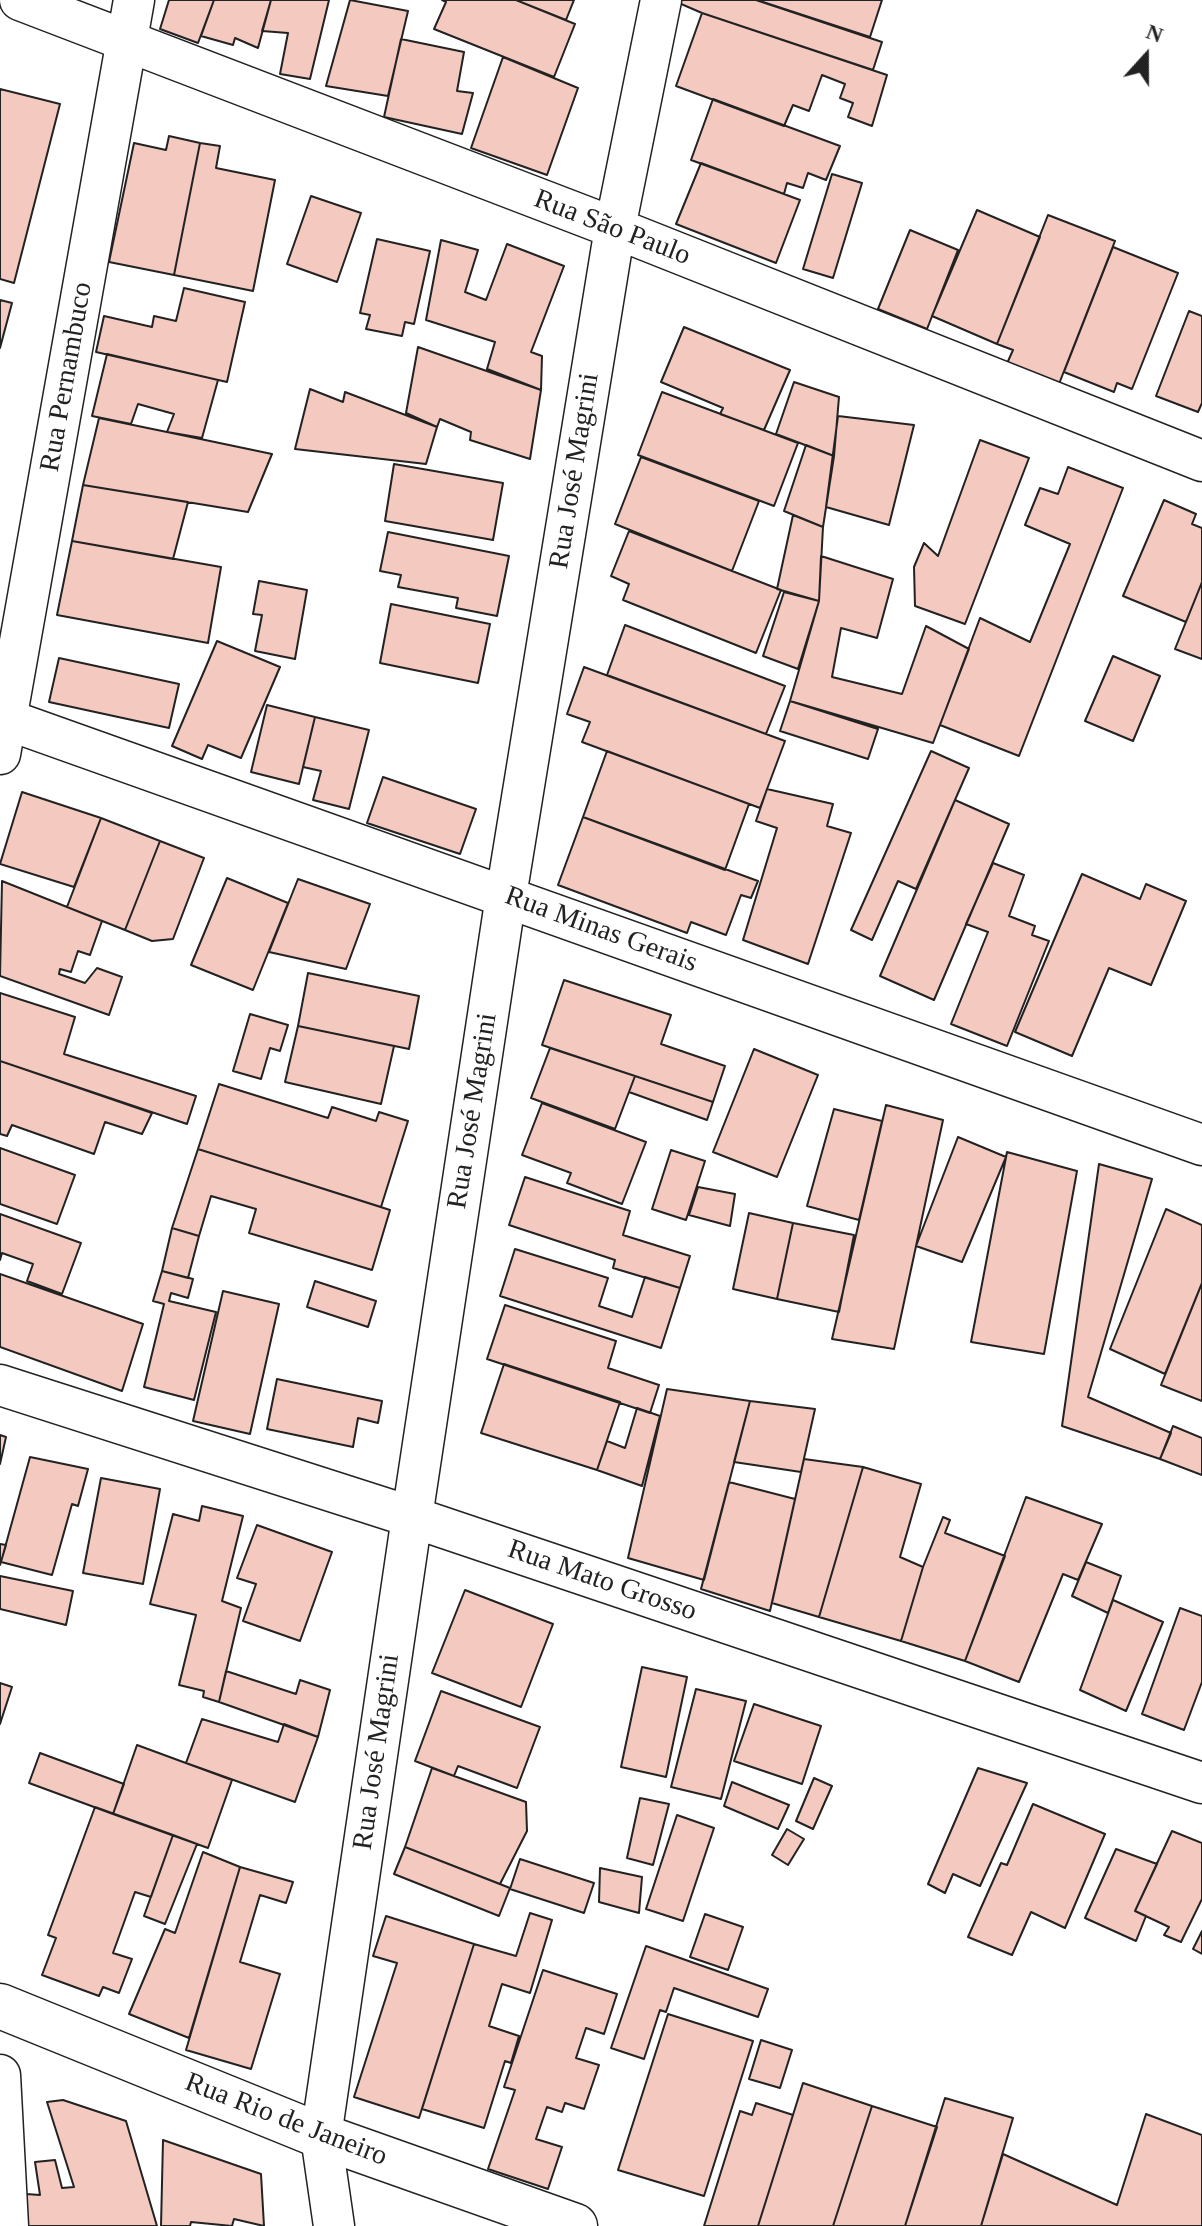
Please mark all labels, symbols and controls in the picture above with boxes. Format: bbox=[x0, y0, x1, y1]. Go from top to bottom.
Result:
north arrow bbox=[1106, 16, 1186, 96]
text: N bbox=[1143, 19, 1167, 48]
street label: Rua São Paulo bbox=[529, 183, 695, 273]
street label: Rua Pernambuco bbox=[34, 280, 100, 474]
street label: Rua José Magrini bbox=[543, 371, 607, 571]
street label: Rua Minas Gerais bbox=[500, 880, 702, 980]
street label: Rua José Magrini bbox=[441, 1011, 505, 1211]
street label: Rua Mato Grosso bbox=[503, 1533, 701, 1629]
street label: Rua José Magrini bbox=[347, 1652, 407, 1852]
street label: Rua Rio de Janeiro bbox=[180, 2066, 392, 2174]

